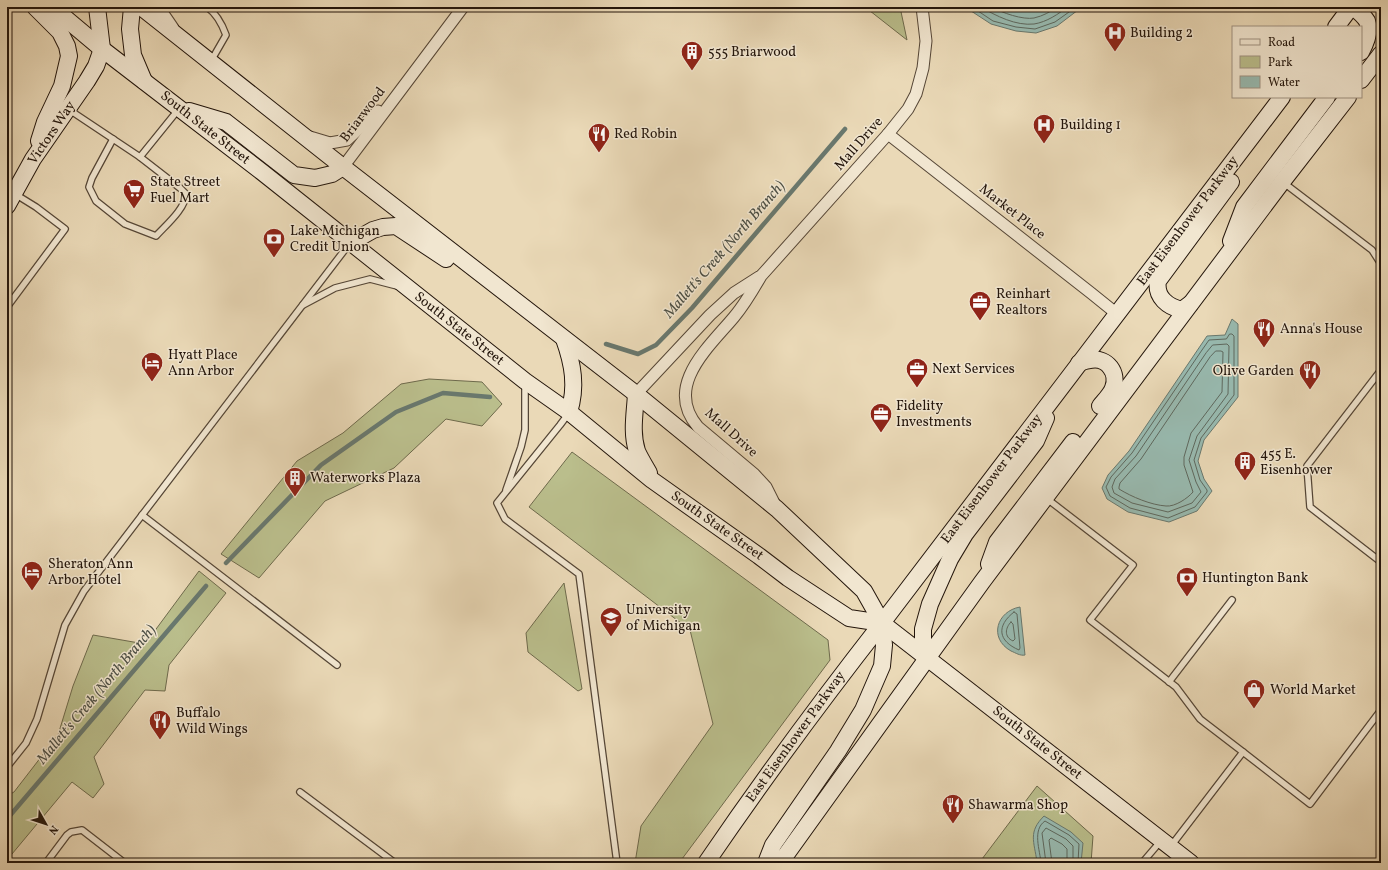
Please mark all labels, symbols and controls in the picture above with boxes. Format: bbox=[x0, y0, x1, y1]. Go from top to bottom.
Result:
hospital icon: Building 2 bbox=[1102, 20, 1128, 53]
place label: Building 2 bbox=[1130, 24, 1193, 43]
legend bbox=[1232, 26, 1362, 98]
text: Road bbox=[1268, 35, 1295, 51]
building icon: 555 Briarwood bbox=[679, 39, 705, 72]
place label: 555 Briarwood bbox=[708, 43, 796, 62]
text: Park bbox=[1268, 55, 1293, 71]
text: Water bbox=[1268, 75, 1300, 91]
street label: Briarwood bbox=[336, 83, 390, 147]
street label: South State Street bbox=[156, 87, 254, 169]
street label: Victors Way bbox=[24, 97, 81, 169]
hospital icon: Building 1 bbox=[1031, 112, 1057, 145]
street label: Mall Drive bbox=[830, 113, 888, 175]
place label: Building 1 bbox=[1060, 116, 1121, 135]
restaurant icon: Red Robin bbox=[586, 121, 612, 154]
place label: Red Robin bbox=[614, 125, 677, 144]
street label: East Eisenhower Parkway bbox=[1133, 152, 1243, 290]
place label: State Street Fuel Mart bbox=[150, 173, 220, 208]
supermarket icon: State Street Fuel Mart bbox=[121, 177, 147, 210]
water label: Mallett's Creek (North Branch) bbox=[659, 177, 791, 324]
street label: Market Place bbox=[975, 180, 1050, 244]
place label: Lake Michigan Credit Union bbox=[290, 222, 380, 257]
bank icon: Lake Michigan Credit Union bbox=[261, 226, 287, 259]
place label: Reinhart Realtors bbox=[996, 285, 1051, 320]
street label: South State Street bbox=[410, 288, 508, 370]
office icon: Reinhart Realtors bbox=[967, 289, 993, 322]
restaurant icon: Anna's House bbox=[1251, 316, 1277, 349]
place label: Anna's House bbox=[1280, 320, 1363, 339]
place label: Hyatt Place Ann Arbor bbox=[168, 346, 238, 381]
hotel icon: Hyatt Place Ann Arbor bbox=[139, 350, 165, 383]
office icon: Next Services bbox=[904, 356, 930, 389]
restaurant icon: Olive Garden bbox=[1297, 358, 1323, 391]
place label: Next Services bbox=[932, 360, 1015, 379]
place label: Olive Garden bbox=[1213, 362, 1294, 381]
place label: Fidelity Investments bbox=[896, 397, 972, 432]
office icon: Fidelity Investments bbox=[868, 401, 894, 434]
street label: Mall Drive bbox=[700, 404, 762, 462]
street label: East Eisenhower Parkway bbox=[937, 410, 1047, 548]
place label: 455 E. Eisenhower bbox=[1260, 445, 1333, 480]
building icon: 455 E. Eisenhower bbox=[1232, 449, 1258, 482]
building icon: Waterworks Plaza bbox=[282, 465, 308, 498]
place label: Waterworks Plaza bbox=[310, 469, 421, 488]
street label: South State Street bbox=[667, 487, 767, 565]
place label: Sheraton Ann Arbor Hotel bbox=[48, 555, 133, 590]
hotel icon: Sheraton Ann Arbor Hotel bbox=[19, 559, 45, 592]
bank icon: Huntington Bank bbox=[1174, 565, 1200, 598]
place label: Huntington Bank bbox=[1202, 569, 1309, 588]
place label: University of Michigan bbox=[626, 601, 701, 636]
school or university icon: University of Michigan bbox=[598, 605, 624, 638]
water label: Mallett's Creek (North Branch) bbox=[32, 621, 162, 770]
street label: East Eisenhower Parkway bbox=[742, 667, 850, 806]
shop icon: World Market bbox=[1241, 677, 1267, 710]
place label: World Market bbox=[1270, 681, 1356, 700]
street label: South State Street bbox=[988, 702, 1086, 784]
place label: Buffalo Wild Wings bbox=[176, 704, 248, 739]
restaurant icon: Buffalo Wild Wings bbox=[147, 708, 173, 741]
restaurant icon: Shawarma Shop bbox=[940, 792, 966, 825]
place label: Shawarma Shop bbox=[968, 796, 1068, 815]
north arrow bbox=[26, 804, 66, 844]
text: N bbox=[44, 822, 61, 837]

